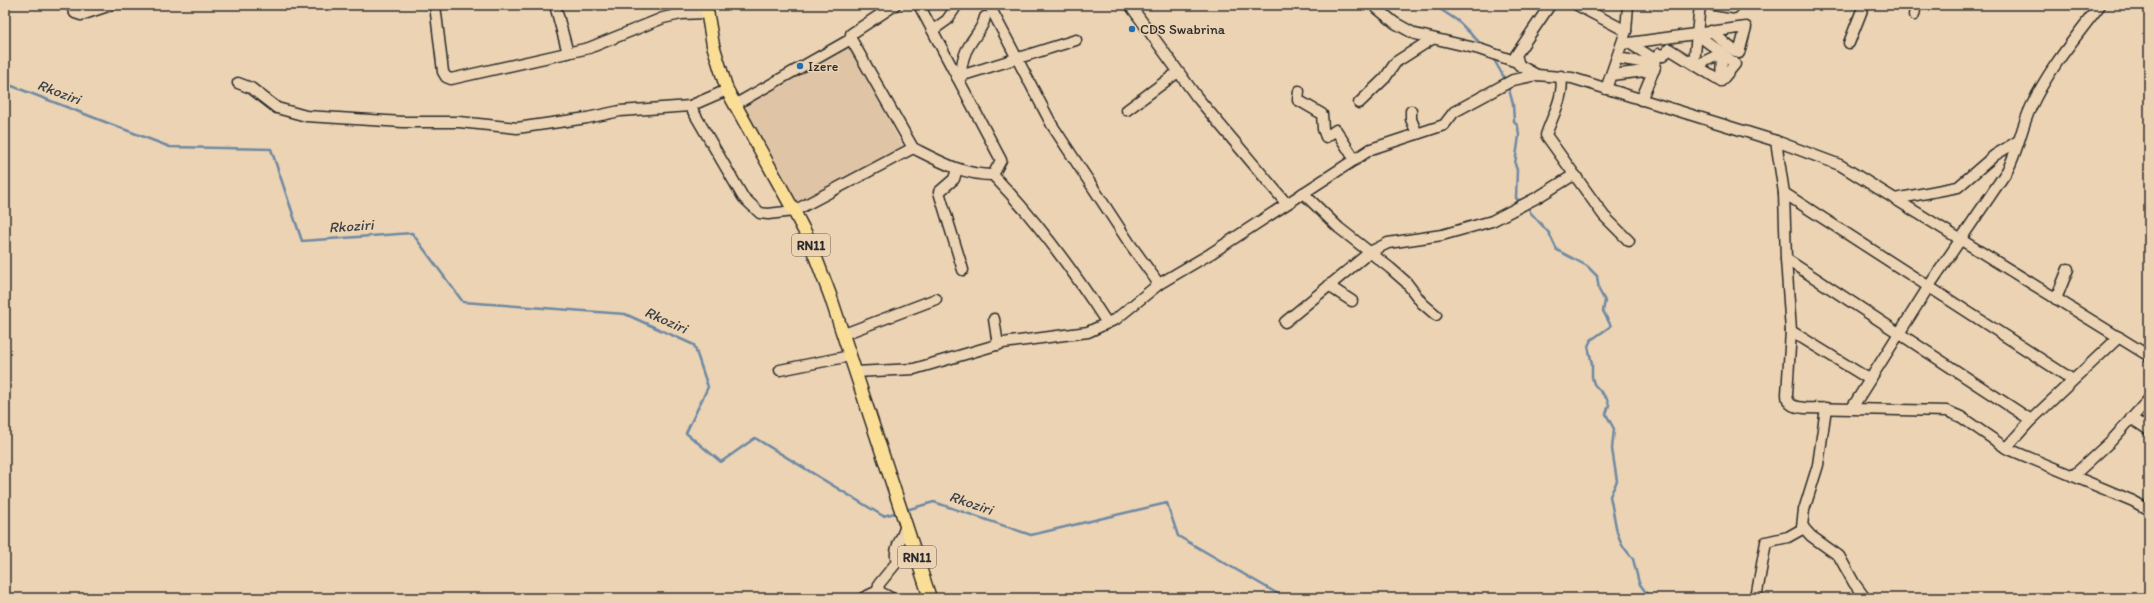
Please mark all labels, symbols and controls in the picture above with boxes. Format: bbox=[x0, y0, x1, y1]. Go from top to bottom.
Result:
place label: CDS Swabrina bbox=[1140, 21, 1226, 38]
marker: CDS Swabrina bbox=[1127, 24, 1137, 34]
place label: Izere bbox=[808, 58, 839, 75]
marker: Izere bbox=[795, 61, 805, 71]
water label: Rkoziri bbox=[35, 76, 85, 109]
water label: Rkoziri bbox=[328, 215, 376, 237]
road number: RN11 bbox=[792, 234, 830, 256]
water label: Rkoziri bbox=[642, 303, 692, 338]
water label: Rkoziri bbox=[947, 487, 997, 520]
road number: RN11 bbox=[898, 546, 936, 568]

